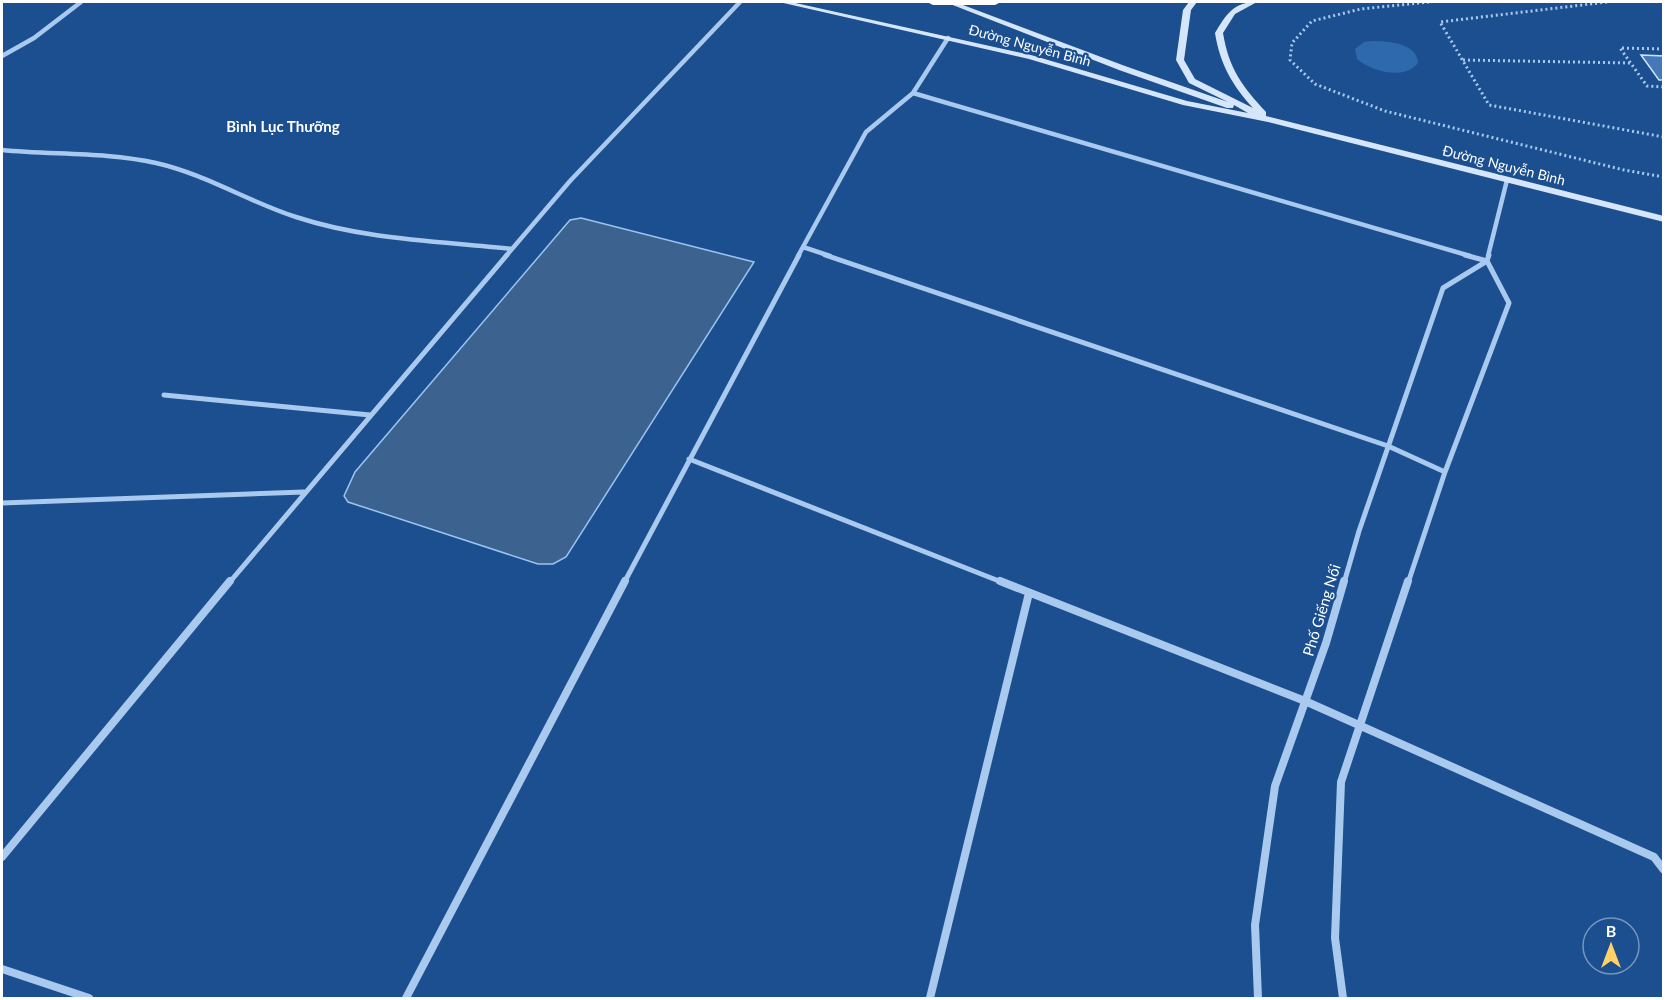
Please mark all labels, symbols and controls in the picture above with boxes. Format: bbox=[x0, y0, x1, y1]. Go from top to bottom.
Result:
street label: Đường Nguyễn Bình bbox=[967, 20, 1093, 70]
district label: Bình Lục Thưỡng bbox=[226, 117, 340, 135]
street label: Đường Nguyễn Bình bbox=[1441, 142, 1567, 188]
street label: Phố Giếng Nối bbox=[1298, 562, 1344, 658]
north arrow bbox=[1581, 916, 1641, 976]
text: B bbox=[1606, 921, 1616, 940]

